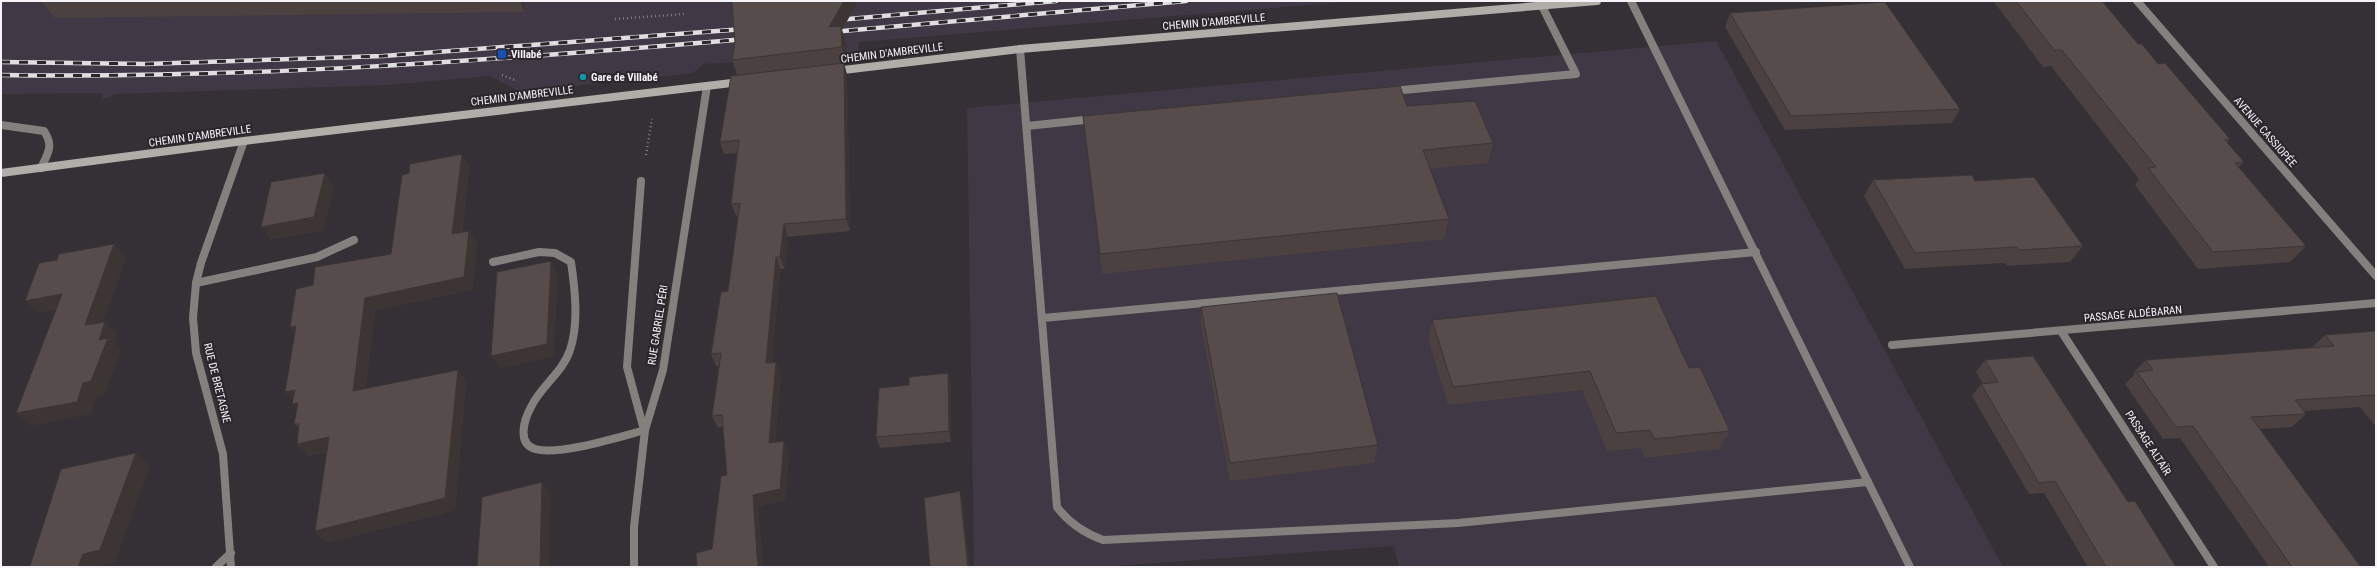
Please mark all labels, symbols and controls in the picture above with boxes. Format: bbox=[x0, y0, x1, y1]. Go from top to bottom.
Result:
street label: CHEMIN D'AMBREVILLE bbox=[1162, 11, 1267, 33]
street label: CHEMIN D'AMBREVILLE bbox=[840, 40, 945, 66]
marker: Villabé bbox=[496, 48, 508, 60]
place label: Villabé bbox=[511, 48, 542, 61]
place label: Gare de Villabé bbox=[591, 71, 658, 84]
marker: Gare de Villabé bbox=[578, 72, 588, 82]
street label: CHEMIN D'AMBREVILLE bbox=[470, 83, 575, 109]
street label: AVENUE CASSIOPÉE bbox=[2231, 94, 2299, 170]
street label: CHEMIN D'AMBREVILLE bbox=[148, 122, 253, 150]
street label: RUE GABRIEL PÉRI bbox=[645, 284, 671, 366]
street label: PASSAGE ALDÉBARAN bbox=[2083, 303, 2183, 325]
street label: RUE DE BRETAGNE bbox=[201, 342, 233, 425]
street label: PASSAGE ALTAÏR bbox=[2122, 408, 2174, 478]

